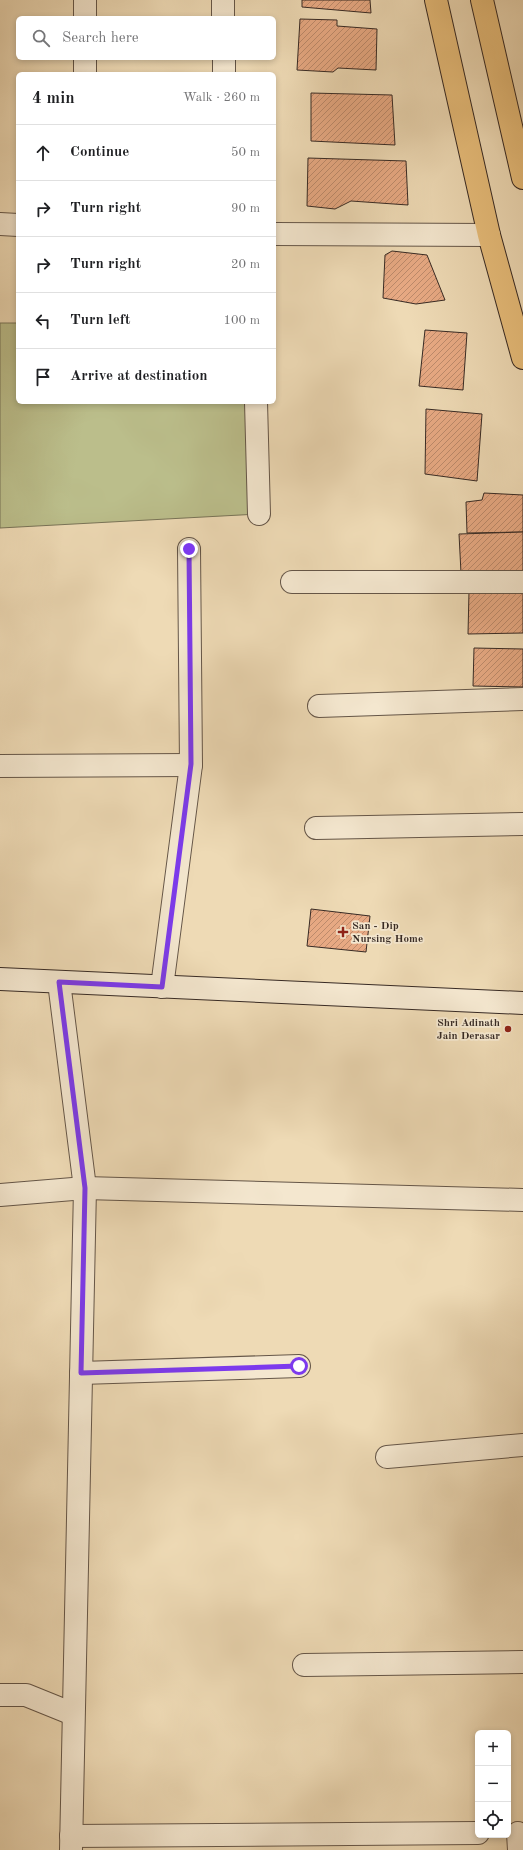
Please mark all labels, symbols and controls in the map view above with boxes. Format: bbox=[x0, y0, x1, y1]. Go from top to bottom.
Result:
search box bbox=[16, 16, 276, 60]
icon: search bbox=[30, 27, 52, 49]
text: Search here bbox=[62, 31, 139, 46]
text: 4 min bbox=[32, 90, 75, 107]
text: Walk · 260 m bbox=[183, 91, 260, 104]
icon: ahead bbox=[32, 142, 54, 164]
text: Continue bbox=[70, 145, 129, 160]
text: 50 m bbox=[231, 146, 260, 159]
icon: right bbox=[32, 198, 54, 220]
text: Turn right bbox=[70, 201, 141, 216]
text: 90 m bbox=[231, 202, 260, 215]
icon: right bbox=[32, 254, 54, 276]
text: Turn right bbox=[70, 257, 141, 272]
text: 20 m bbox=[231, 258, 260, 271]
icon: left bbox=[32, 310, 54, 332]
text: Turn left bbox=[70, 313, 130, 328]
text: 100 m bbox=[223, 314, 260, 327]
icon: arrive bbox=[32, 366, 54, 388]
text: Arrive at destination bbox=[70, 369, 208, 384]
route end bbox=[180, 540, 198, 558]
place label: San - Dip Nursing Home bbox=[352, 921, 423, 945]
marker: San - Dip Nursing Home bbox=[337, 926, 349, 938]
place label: Shri Adinath Jain Derasar bbox=[437, 1018, 500, 1042]
marker: Shri Adinath Jain Derasar bbox=[503, 1024, 513, 1034]
route start bbox=[290, 1357, 308, 1375]
map controls bbox=[475, 1730, 511, 1838]
button: + bbox=[475, 1730, 511, 1766]
button: − bbox=[475, 1766, 511, 1802]
button: locate bbox=[475, 1802, 511, 1838]

